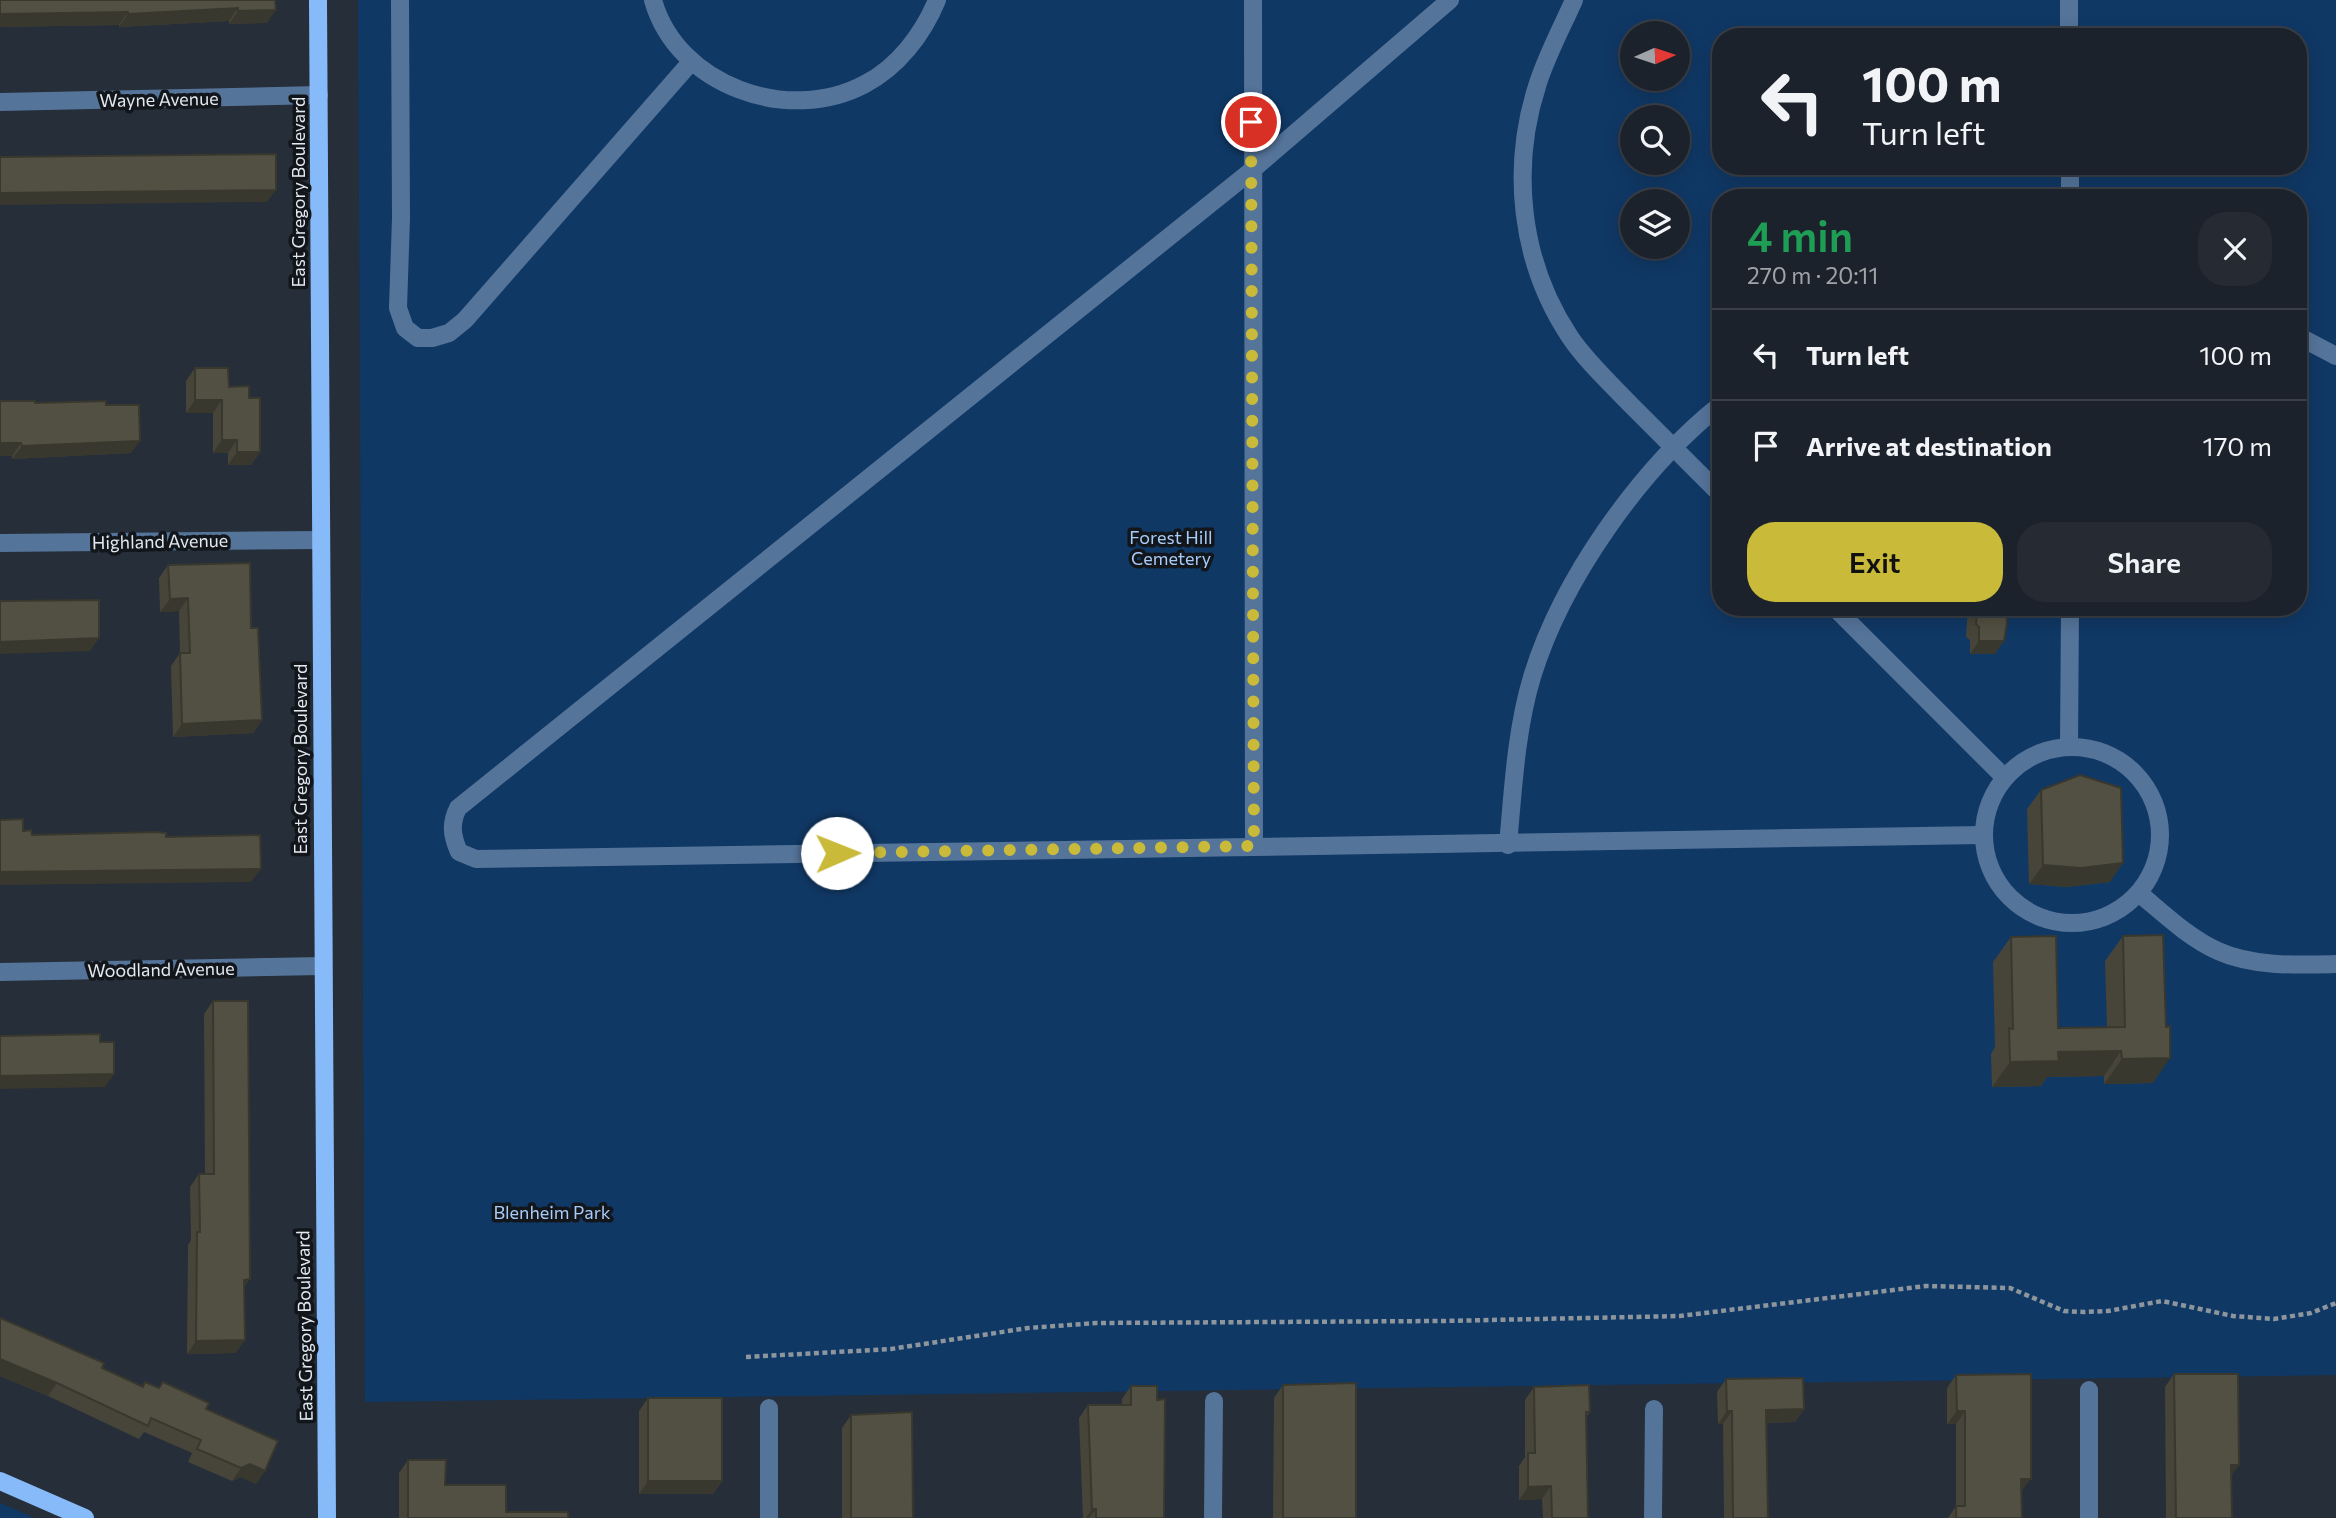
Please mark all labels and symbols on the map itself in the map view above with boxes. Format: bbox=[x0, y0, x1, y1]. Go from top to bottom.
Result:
north arrow bbox=[1620, 21, 1690, 91]
street label: Wayne Avenue bbox=[99, 87, 219, 111]
pin bbox=[1221, 92, 1281, 152]
street label: East Gregory Boulevard bbox=[287, 97, 309, 287]
park label: Forest Hill Cemetery bbox=[1129, 526, 1213, 569]
street label: Highland Avenue bbox=[92, 529, 228, 553]
street label: East Gregory Boulevard bbox=[289, 664, 311, 854]
position arrow bbox=[800, 816, 874, 890]
street label: Woodland Avenue bbox=[87, 957, 235, 981]
park label: Blenheim Park bbox=[493, 1201, 611, 1223]
street label: East Gregory Boulevard bbox=[291, 1230, 317, 1422]

